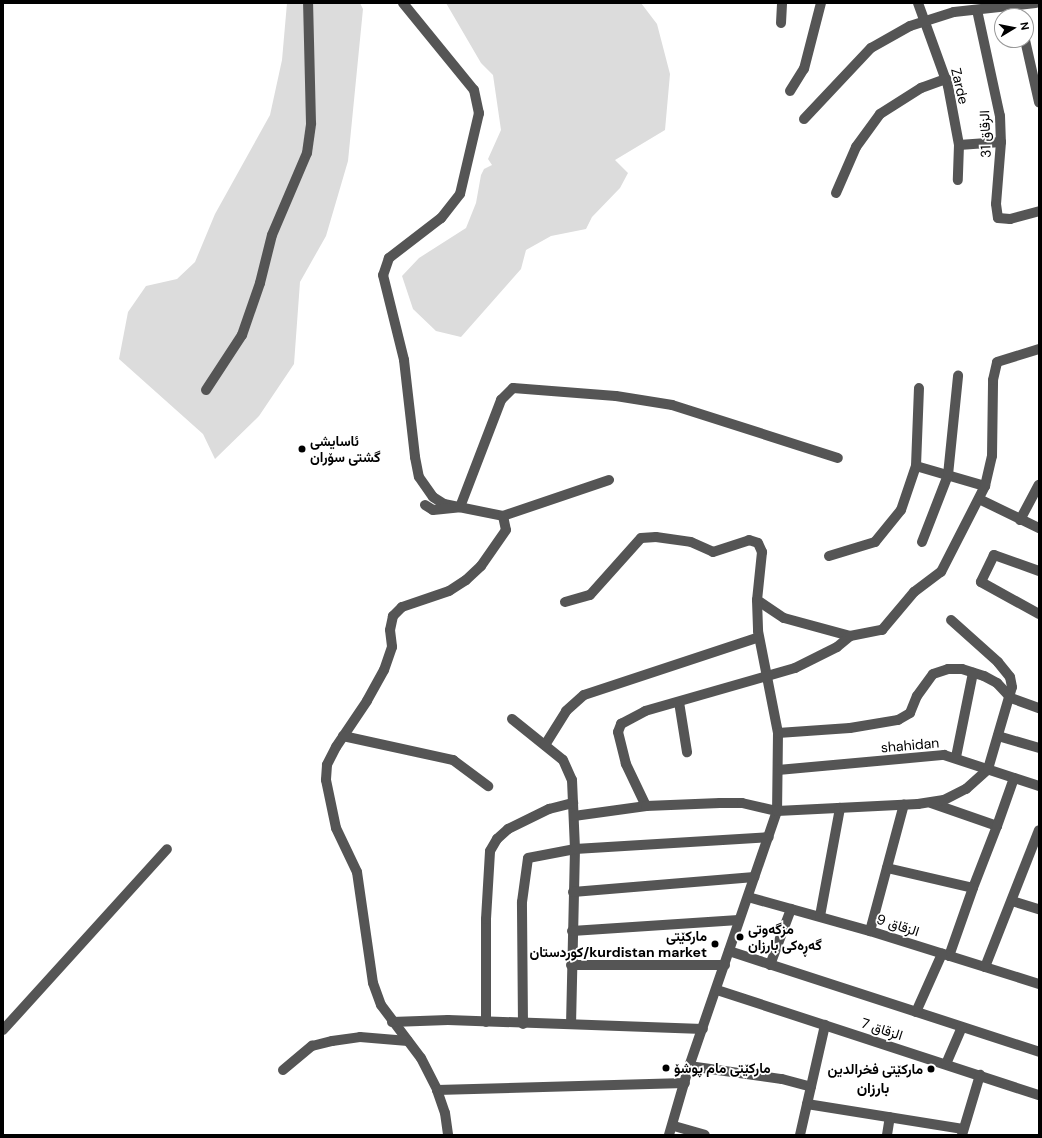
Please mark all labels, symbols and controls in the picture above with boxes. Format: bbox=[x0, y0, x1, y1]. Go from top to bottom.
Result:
north arrow bbox=[994, 8, 1034, 48]
text: N bbox=[1017, 21, 1032, 31]
street label: Zarde bbox=[948, 66, 972, 106]
street label: الزقاق 31 bbox=[976, 110, 994, 158]
place label: ئاسایشی گشتی سۆران bbox=[310, 433, 381, 466]
marker: ئاسایشی گشتی سۆران bbox=[297, 444, 307, 454]
street label: shahidan bbox=[880, 734, 940, 756]
street label: الزقاق 9 bbox=[874, 910, 922, 940]
place label: مزگەوتی گەڕەکی بارزان bbox=[748, 921, 822, 954]
place label: مارکێتی کوردستان/kurdistan market bbox=[529, 928, 707, 960]
marker: مزگەوتی گەڕەکی بارزان bbox=[735, 932, 745, 942]
marker: مارکێتی کوردستان/kurdistan market bbox=[710, 939, 720, 949]
street label: الزقاق 7 bbox=[859, 1014, 905, 1044]
place label: مارکێتی مام پوشۆ bbox=[674, 1060, 771, 1076]
place label: مارکێتی فخرالدین bbox=[827, 1061, 923, 1077]
marker: مارکێتی مام پوشۆ bbox=[661, 1063, 671, 1073]
marker: مارکێتی فخرالدین bbox=[926, 1064, 936, 1074]
district label: بارزان bbox=[857, 1080, 889, 1098]

